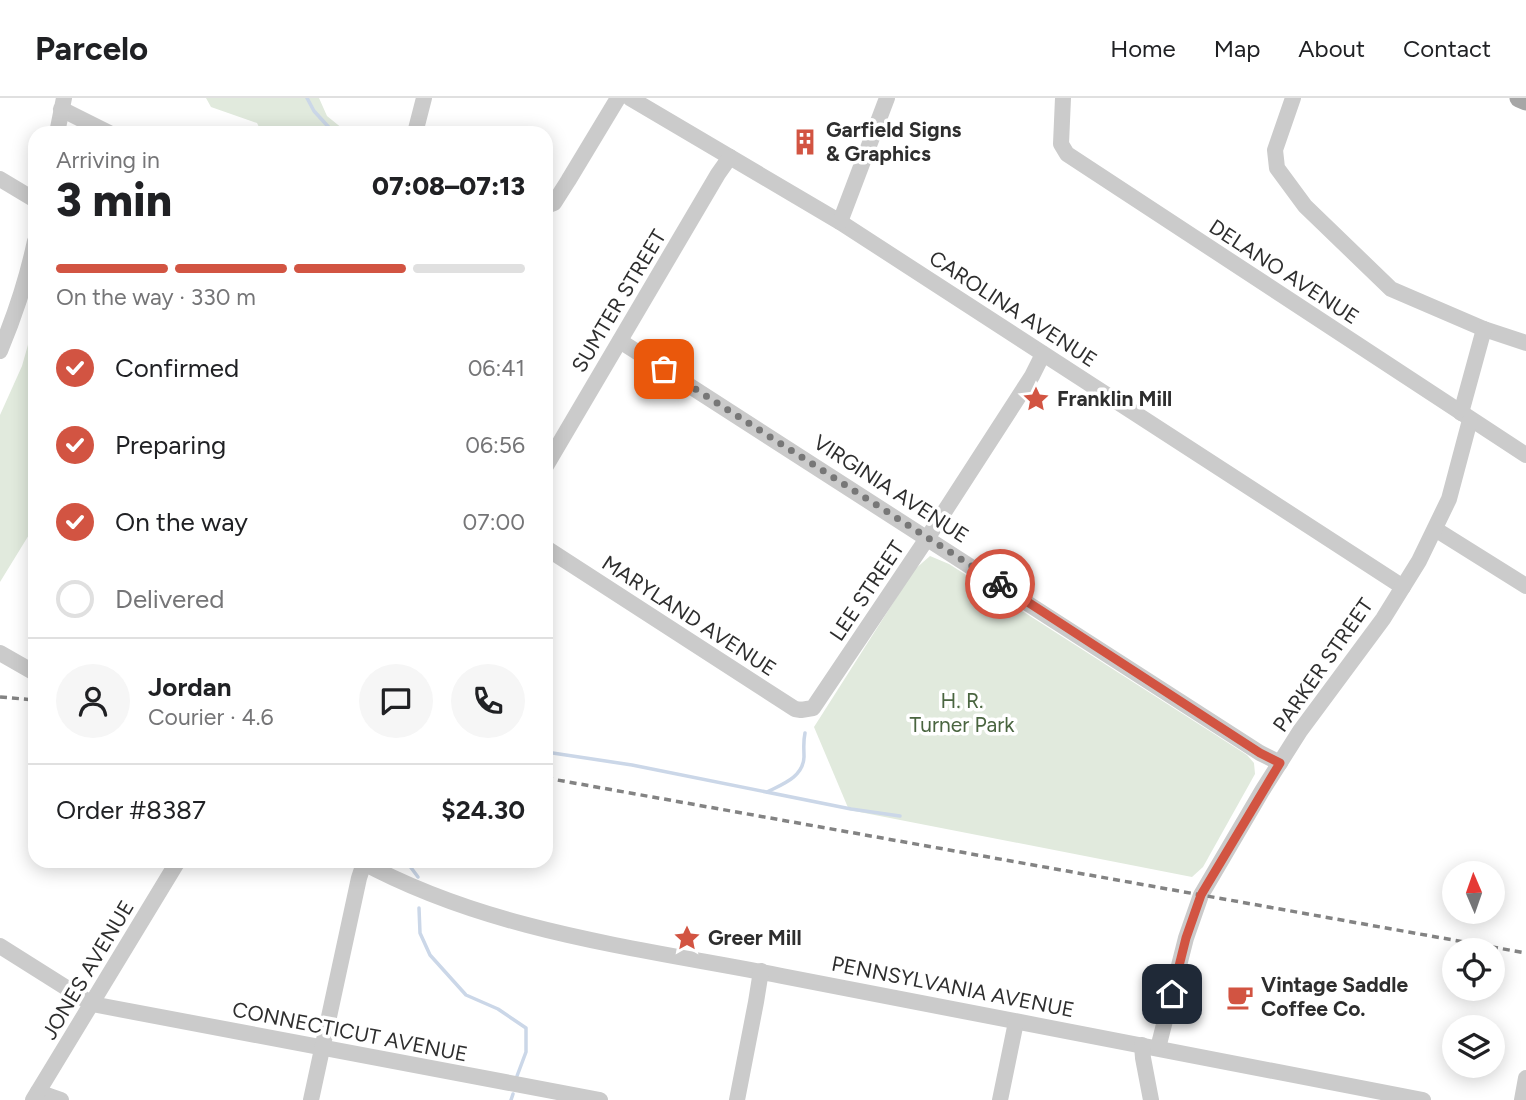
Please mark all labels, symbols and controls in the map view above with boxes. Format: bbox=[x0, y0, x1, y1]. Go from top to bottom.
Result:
text: Parcelo bbox=[35, 29, 148, 68]
text: Home bbox=[1110, 34, 1176, 63]
text: Map bbox=[1214, 34, 1260, 63]
text: About bbox=[1298, 34, 1365, 63]
text: Contact bbox=[1403, 34, 1491, 63]
place label: Garfield Signs & Graphics bbox=[826, 117, 962, 166]
building icon: Garfield Signs & Graphics bbox=[790, 127, 820, 157]
text: Arriving in bbox=[56, 146, 160, 174]
text: 07:08–07:13 bbox=[372, 170, 525, 202]
text: 3 min bbox=[56, 172, 172, 228]
street label: DELANO AVENUE bbox=[1205, 214, 1364, 329]
street label: SUMTER STREET bbox=[566, 225, 671, 377]
street label: CAROLINA AVENUE bbox=[925, 245, 1102, 372]
text: On the way · 330 m bbox=[56, 283, 256, 311]
pin bbox=[634, 339, 694, 399]
icon: check bbox=[56, 349, 94, 387]
icon: bag bbox=[645, 350, 683, 388]
text: Confirmed bbox=[115, 352, 239, 384]
text: 06:41 bbox=[468, 354, 525, 382]
place icon: Franklin Mill bbox=[1021, 384, 1051, 414]
place label: Franklin Mill bbox=[1057, 386, 1172, 411]
icon: check bbox=[56, 426, 94, 464]
text: Preparing bbox=[115, 429, 226, 461]
street label: VIRGINIA AVENUE bbox=[809, 429, 974, 548]
text: 06:56 bbox=[465, 431, 525, 459]
icon: check bbox=[56, 503, 94, 541]
text: On the way bbox=[115, 506, 248, 538]
text: 07:00 bbox=[463, 508, 525, 536]
street label: LEE STREET bbox=[824, 536, 909, 645]
courier bbox=[965, 549, 1035, 619]
street label: MARYLAND AVENUE bbox=[597, 550, 781, 681]
icon: bike bbox=[981, 565, 1019, 603]
text: Delivered bbox=[115, 583, 224, 615]
street label: PARKER STREET bbox=[1267, 593, 1378, 736]
button: person bbox=[56, 664, 130, 738]
button: chat bbox=[359, 664, 433, 738]
button: phone bbox=[451, 664, 525, 738]
text: Jordan bbox=[148, 671, 231, 703]
park label: H. R. Turner Park bbox=[910, 688, 1015, 737]
text: Courier · 4.6 bbox=[148, 703, 274, 731]
text: Order #8387 bbox=[56, 794, 206, 826]
text: $24.30 bbox=[441, 794, 525, 826]
north arrow bbox=[1442, 861, 1505, 924]
map controls bbox=[1442, 861, 1505, 1078]
street label: JONES AVENUE bbox=[36, 896, 139, 1044]
place icon: Greer Mill bbox=[672, 923, 702, 953]
place label: Greer Mill bbox=[708, 925, 802, 950]
button: locate bbox=[1442, 938, 1505, 1001]
street label: PENNSYLVANIA AVENUE bbox=[830, 951, 1077, 1022]
pin bbox=[1142, 964, 1202, 1024]
place label: Vintage Saddle Coffee Co. bbox=[1261, 972, 1408, 1021]
icon: home bbox=[1153, 975, 1191, 1013]
cafe icon: Vintage Saddle Coffee Co. bbox=[1225, 982, 1255, 1012]
street label: CONNECTICUT AVENUE bbox=[230, 996, 470, 1067]
button: layers bbox=[1442, 1015, 1505, 1078]

